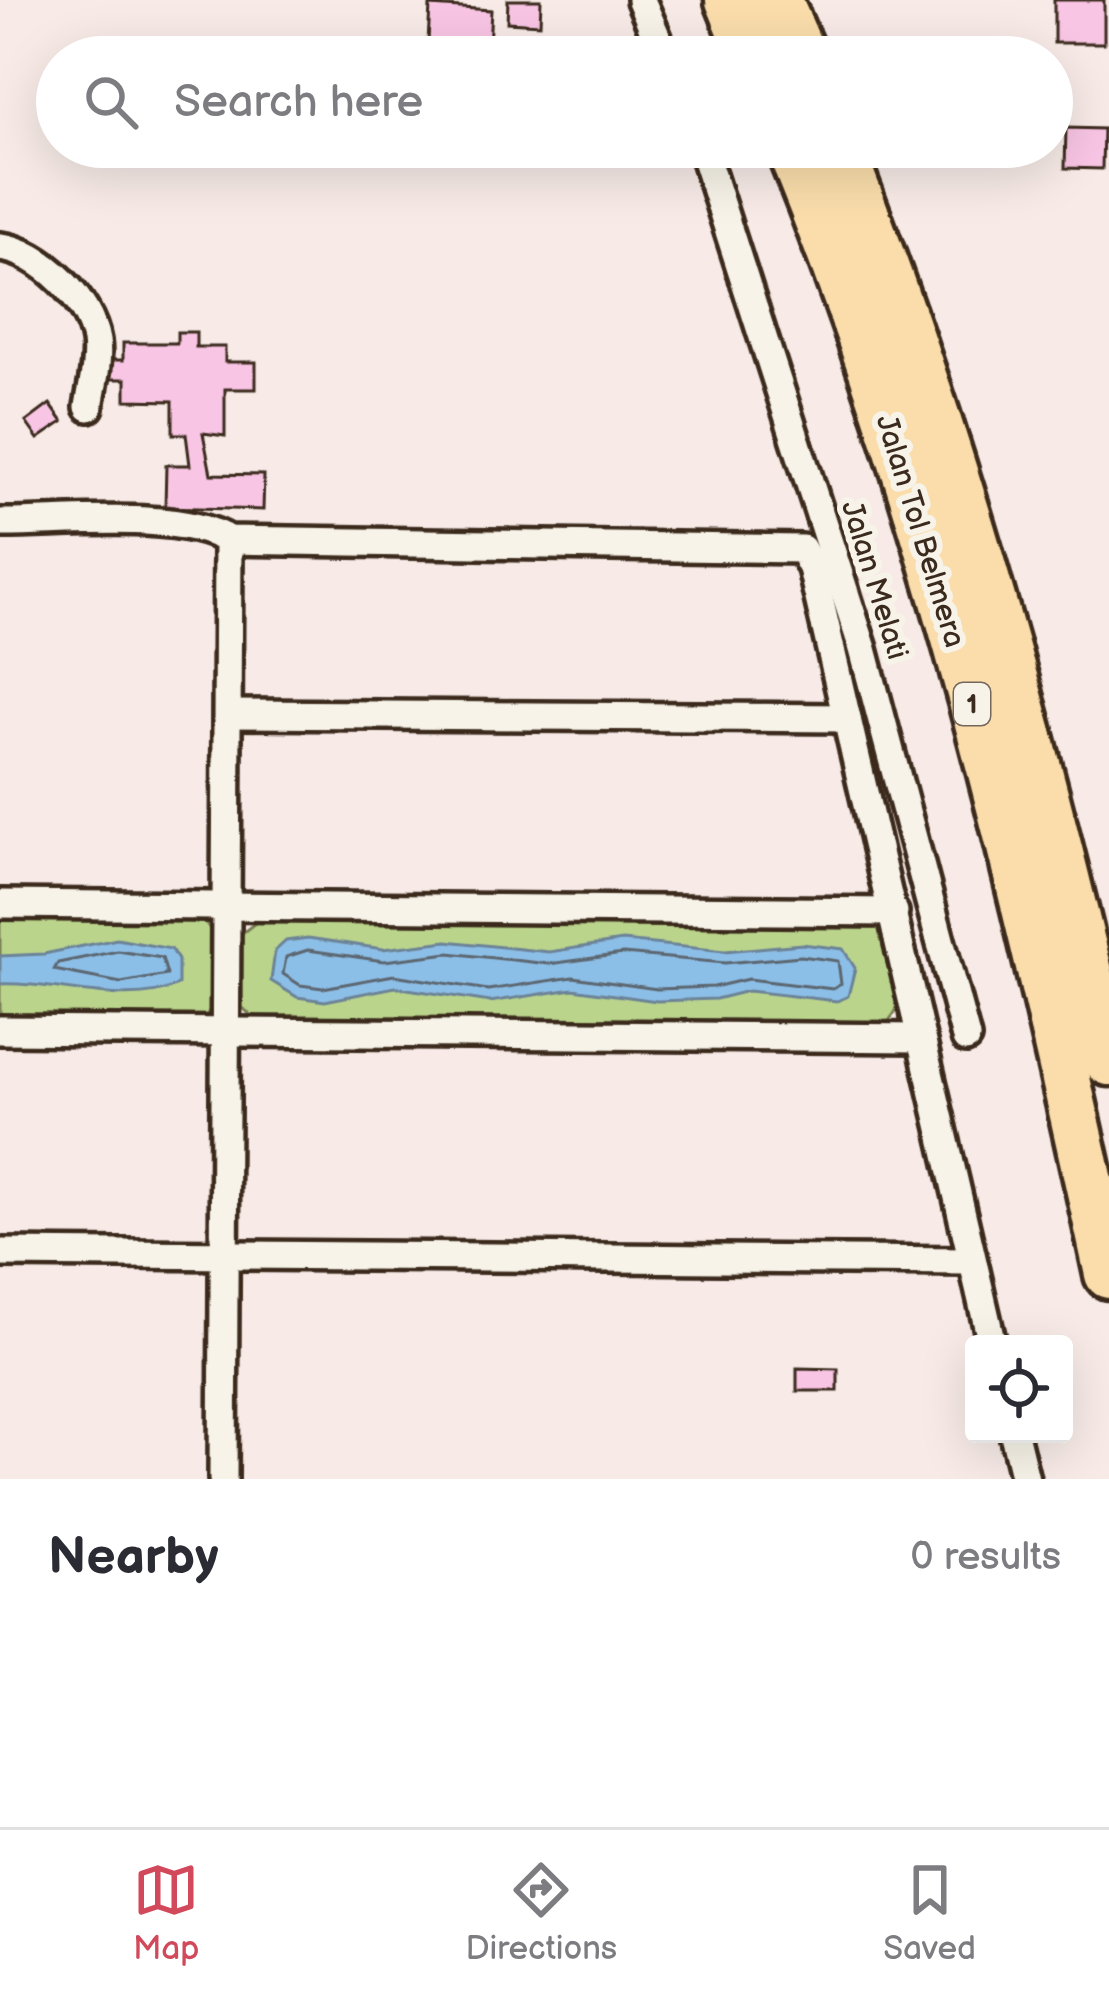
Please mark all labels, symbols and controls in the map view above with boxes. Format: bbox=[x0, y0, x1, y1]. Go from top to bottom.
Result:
search box bbox=[36, 36, 1073, 168]
icon: search bbox=[78, 69, 144, 135]
text: Search here bbox=[174, 75, 423, 130]
street label: Jalan Tol Belmera bbox=[868, 411, 973, 652]
street label: Jalan Melati bbox=[833, 497, 915, 664]
road number: 1 bbox=[954, 683, 990, 725]
map controls bbox=[965, 1335, 1073, 1443]
button: locate bbox=[965, 1335, 1073, 1443]
text: Nearby bbox=[48, 1527, 219, 1588]
text: 0 results bbox=[910, 1534, 1061, 1581]
tab: Map bbox=[133, 1857, 199, 1969]
tab: Directions bbox=[466, 1857, 617, 1969]
tab: Saved bbox=[883, 1857, 976, 1969]

